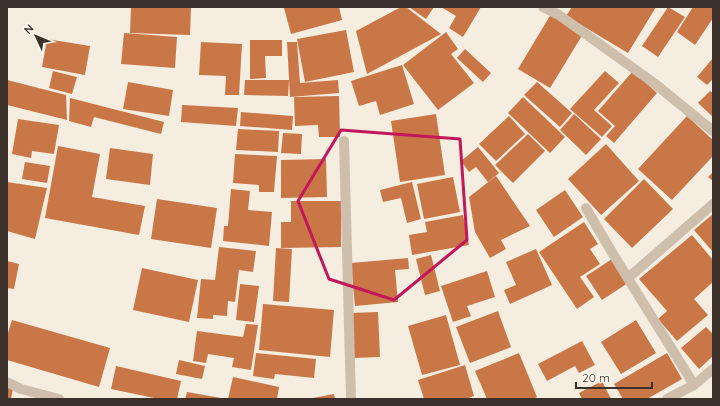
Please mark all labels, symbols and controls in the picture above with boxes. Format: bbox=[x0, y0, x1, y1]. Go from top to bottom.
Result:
north arrow bbox=[16, 16, 56, 56]
text: N bbox=[21, 21, 37, 37]
scale bar bbox=[576, 364, 652, 390]
text: 20 m bbox=[582, 370, 610, 385]

